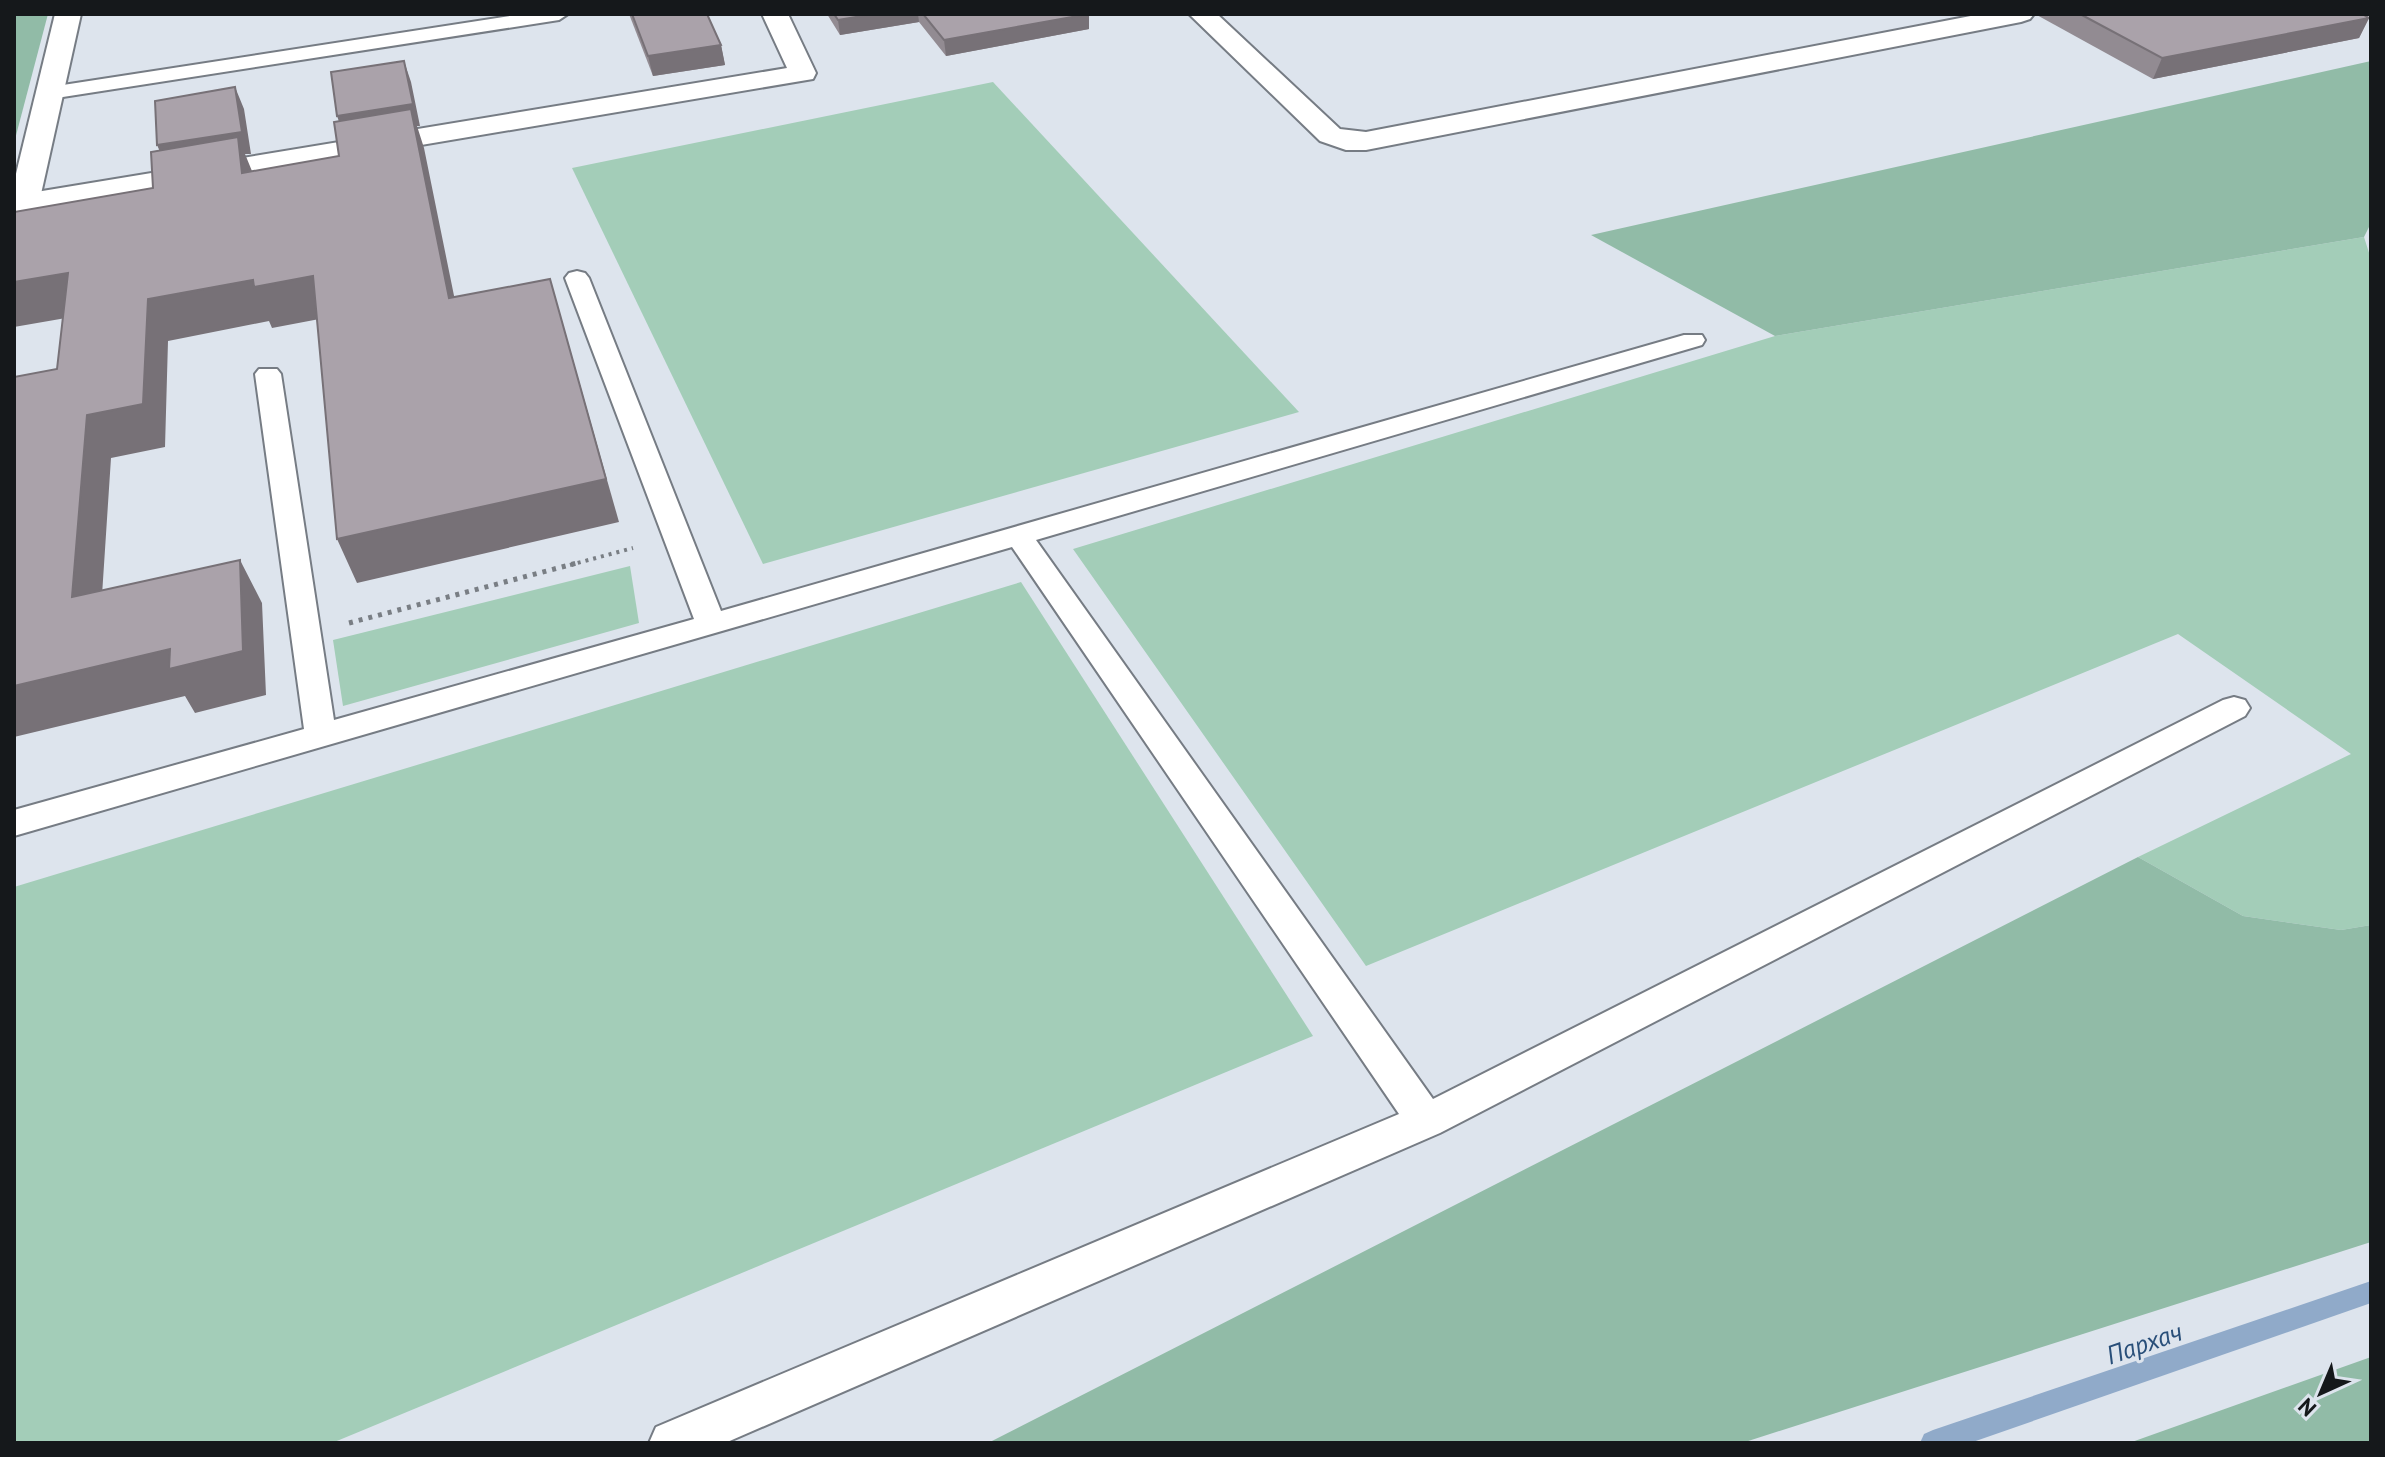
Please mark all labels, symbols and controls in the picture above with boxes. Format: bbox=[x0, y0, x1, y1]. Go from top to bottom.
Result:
water label: Пархач bbox=[2102, 1315, 2186, 1371]
north arrow bbox=[2281, 1353, 2361, 1433]
text: N bbox=[2292, 1392, 2322, 1422]

